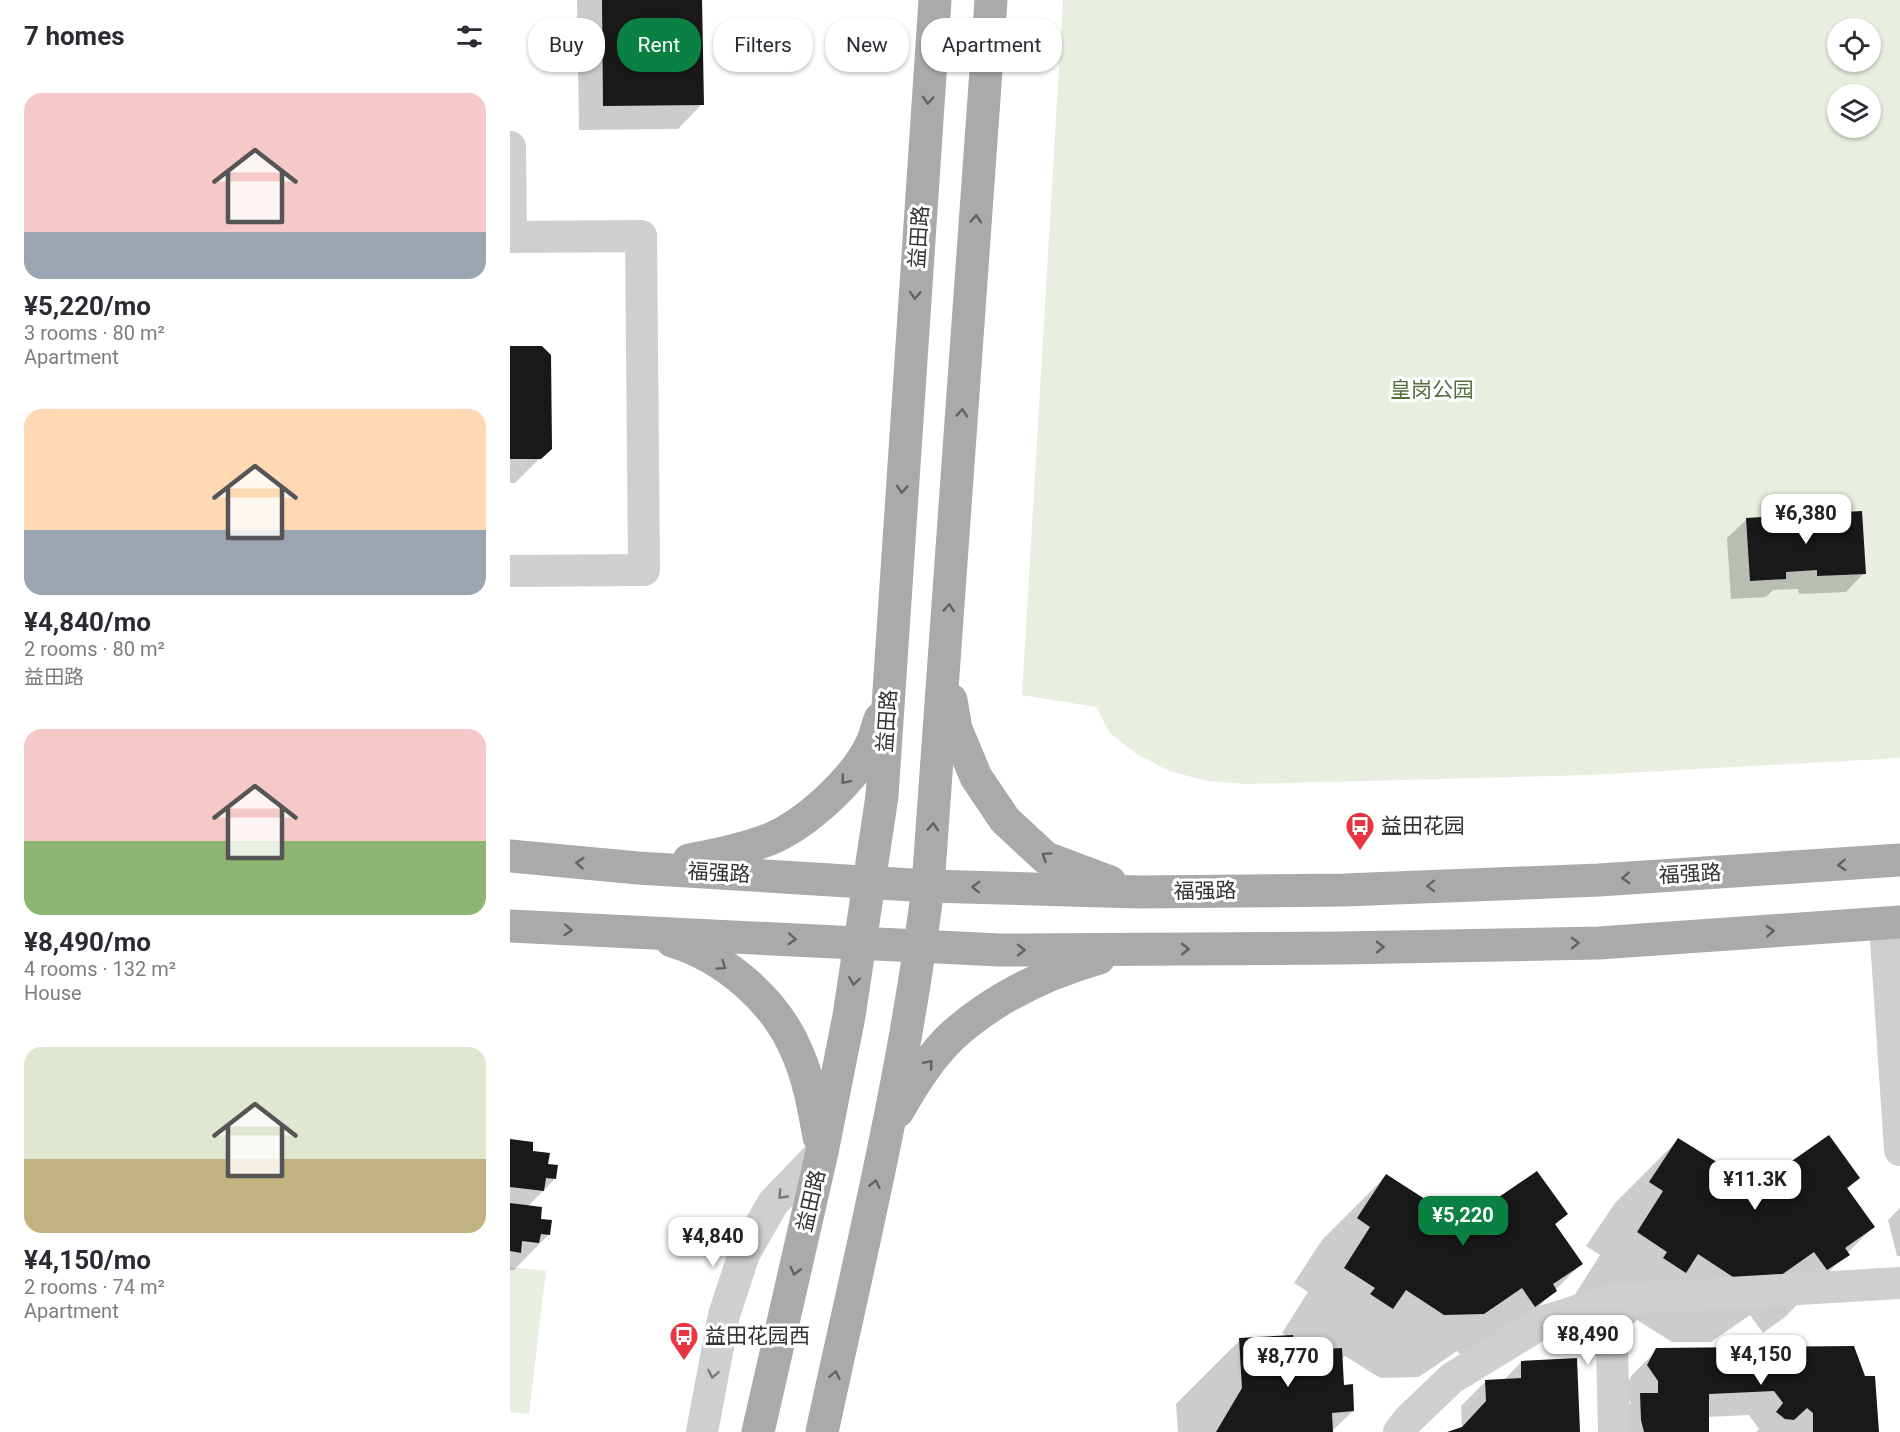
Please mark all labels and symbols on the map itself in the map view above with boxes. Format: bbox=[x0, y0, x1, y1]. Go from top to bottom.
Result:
one-way arrow bbox=[922, 96, 935, 105]
street label: 益田路 bbox=[905, 205, 933, 269]
one-way arrow bbox=[969, 214, 982, 223]
one-way arrow bbox=[909, 290, 922, 299]
park label: 皇岗公园 bbox=[1390, 378, 1474, 402]
one-way arrow bbox=[956, 409, 969, 418]
one-way arrow bbox=[896, 485, 909, 494]
pin: ¥6,380 bbox=[1757, 494, 1855, 545]
one-way arrow bbox=[942, 603, 955, 612]
street label: 益田路 bbox=[873, 689, 901, 753]
one-way arrow bbox=[841, 773, 852, 784]
bus stop icon: 益田花园 bbox=[1344, 810, 1376, 852]
place label: 益田花园 bbox=[1381, 814, 1465, 838]
one-way arrow bbox=[927, 823, 940, 832]
one-way arrow bbox=[1042, 851, 1052, 863]
one-way arrow bbox=[576, 857, 585, 870]
one-way arrow bbox=[1837, 858, 1846, 871]
street label: 福强路 bbox=[687, 859, 751, 887]
street label: 福强路 bbox=[1658, 860, 1722, 888]
one-way arrow bbox=[1622, 871, 1631, 884]
street label: 福强路 bbox=[1173, 878, 1237, 904]
one-way arrow bbox=[1427, 880, 1436, 893]
one-way arrow bbox=[971, 881, 980, 893]
one-way arrow bbox=[564, 924, 573, 937]
one-way arrow bbox=[1766, 925, 1775, 938]
one-way arrow bbox=[788, 932, 797, 945]
one-way arrow bbox=[1571, 937, 1580, 949]
one-way arrow bbox=[1376, 941, 1385, 953]
one-way arrow bbox=[1181, 943, 1190, 955]
one-way arrow bbox=[1017, 944, 1026, 956]
one-way arrow bbox=[716, 959, 727, 970]
one-way arrow bbox=[849, 976, 861, 986]
one-way arrow bbox=[922, 1060, 933, 1071]
pin: ¥11.3K bbox=[1706, 1160, 1804, 1211]
street label: 益田路 bbox=[792, 1168, 830, 1234]
one-way arrow bbox=[868, 1179, 881, 1189]
one-way arrow bbox=[778, 1187, 789, 1198]
pin: ¥5,220 bbox=[1414, 1196, 1512, 1247]
pin: ¥4,840 bbox=[664, 1217, 762, 1268]
one-way arrow bbox=[789, 1265, 802, 1275]
pin: ¥8,490 bbox=[1539, 1315, 1637, 1366]
bus stop icon: 益田花园西 bbox=[668, 1320, 700, 1362]
place label: 益田花园西 bbox=[705, 1324, 810, 1348]
pin: ¥4,150 bbox=[1712, 1335, 1810, 1386]
pin: ¥8,770 bbox=[1239, 1337, 1337, 1388]
one-way arrow bbox=[707, 1369, 720, 1379]
one-way arrow bbox=[827, 1370, 840, 1380]

